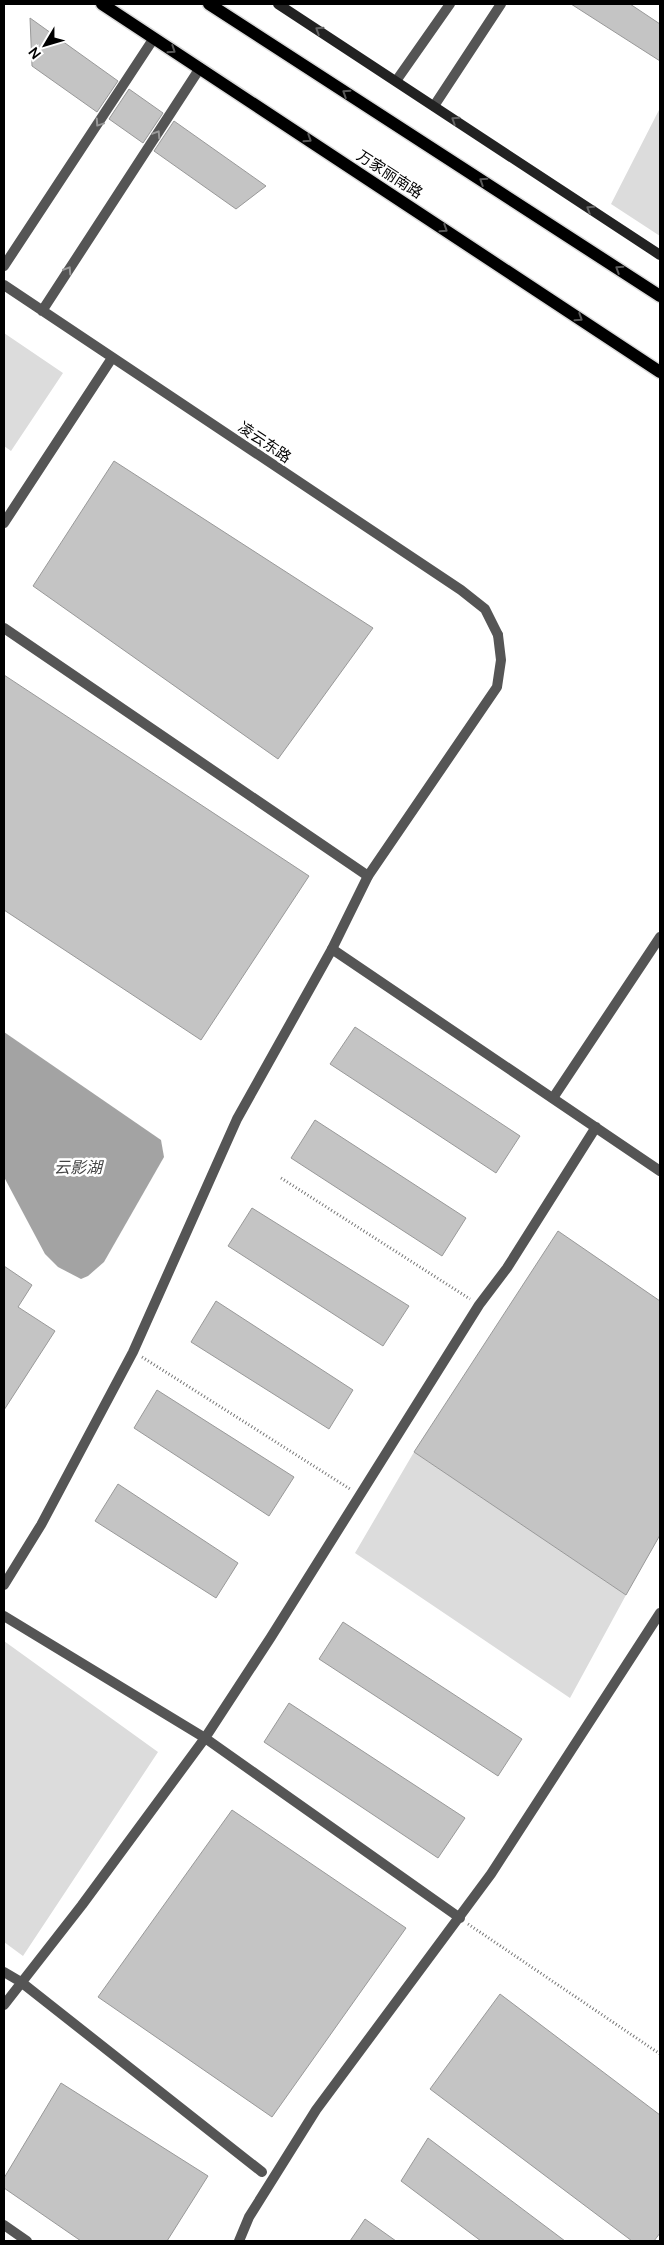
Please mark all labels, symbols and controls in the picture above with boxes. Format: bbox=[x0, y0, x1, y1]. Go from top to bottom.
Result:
north arrow bbox=[20, 20, 70, 70]
one-way arrow bbox=[315, 27, 324, 37]
text: N bbox=[24, 43, 45, 63]
one-way arrow bbox=[167, 44, 176, 53]
one-way arrow bbox=[343, 90, 352, 99]
one-way arrow bbox=[451, 116, 460, 126]
one-way arrow bbox=[96, 117, 105, 127]
one-way arrow bbox=[151, 131, 160, 140]
one-way arrow bbox=[303, 133, 312, 143]
street label: 万家丽南路 bbox=[353, 145, 427, 203]
one-way arrow bbox=[479, 178, 489, 187]
one-way arrow bbox=[587, 206, 596, 215]
one-way arrow bbox=[438, 223, 447, 232]
one-way arrow bbox=[616, 266, 625, 276]
one-way arrow bbox=[62, 267, 72, 276]
one-way arrow bbox=[574, 312, 583, 321]
street label: 凌云东路 bbox=[234, 417, 296, 467]
water label: 云影湖 bbox=[54, 1156, 105, 1178]

